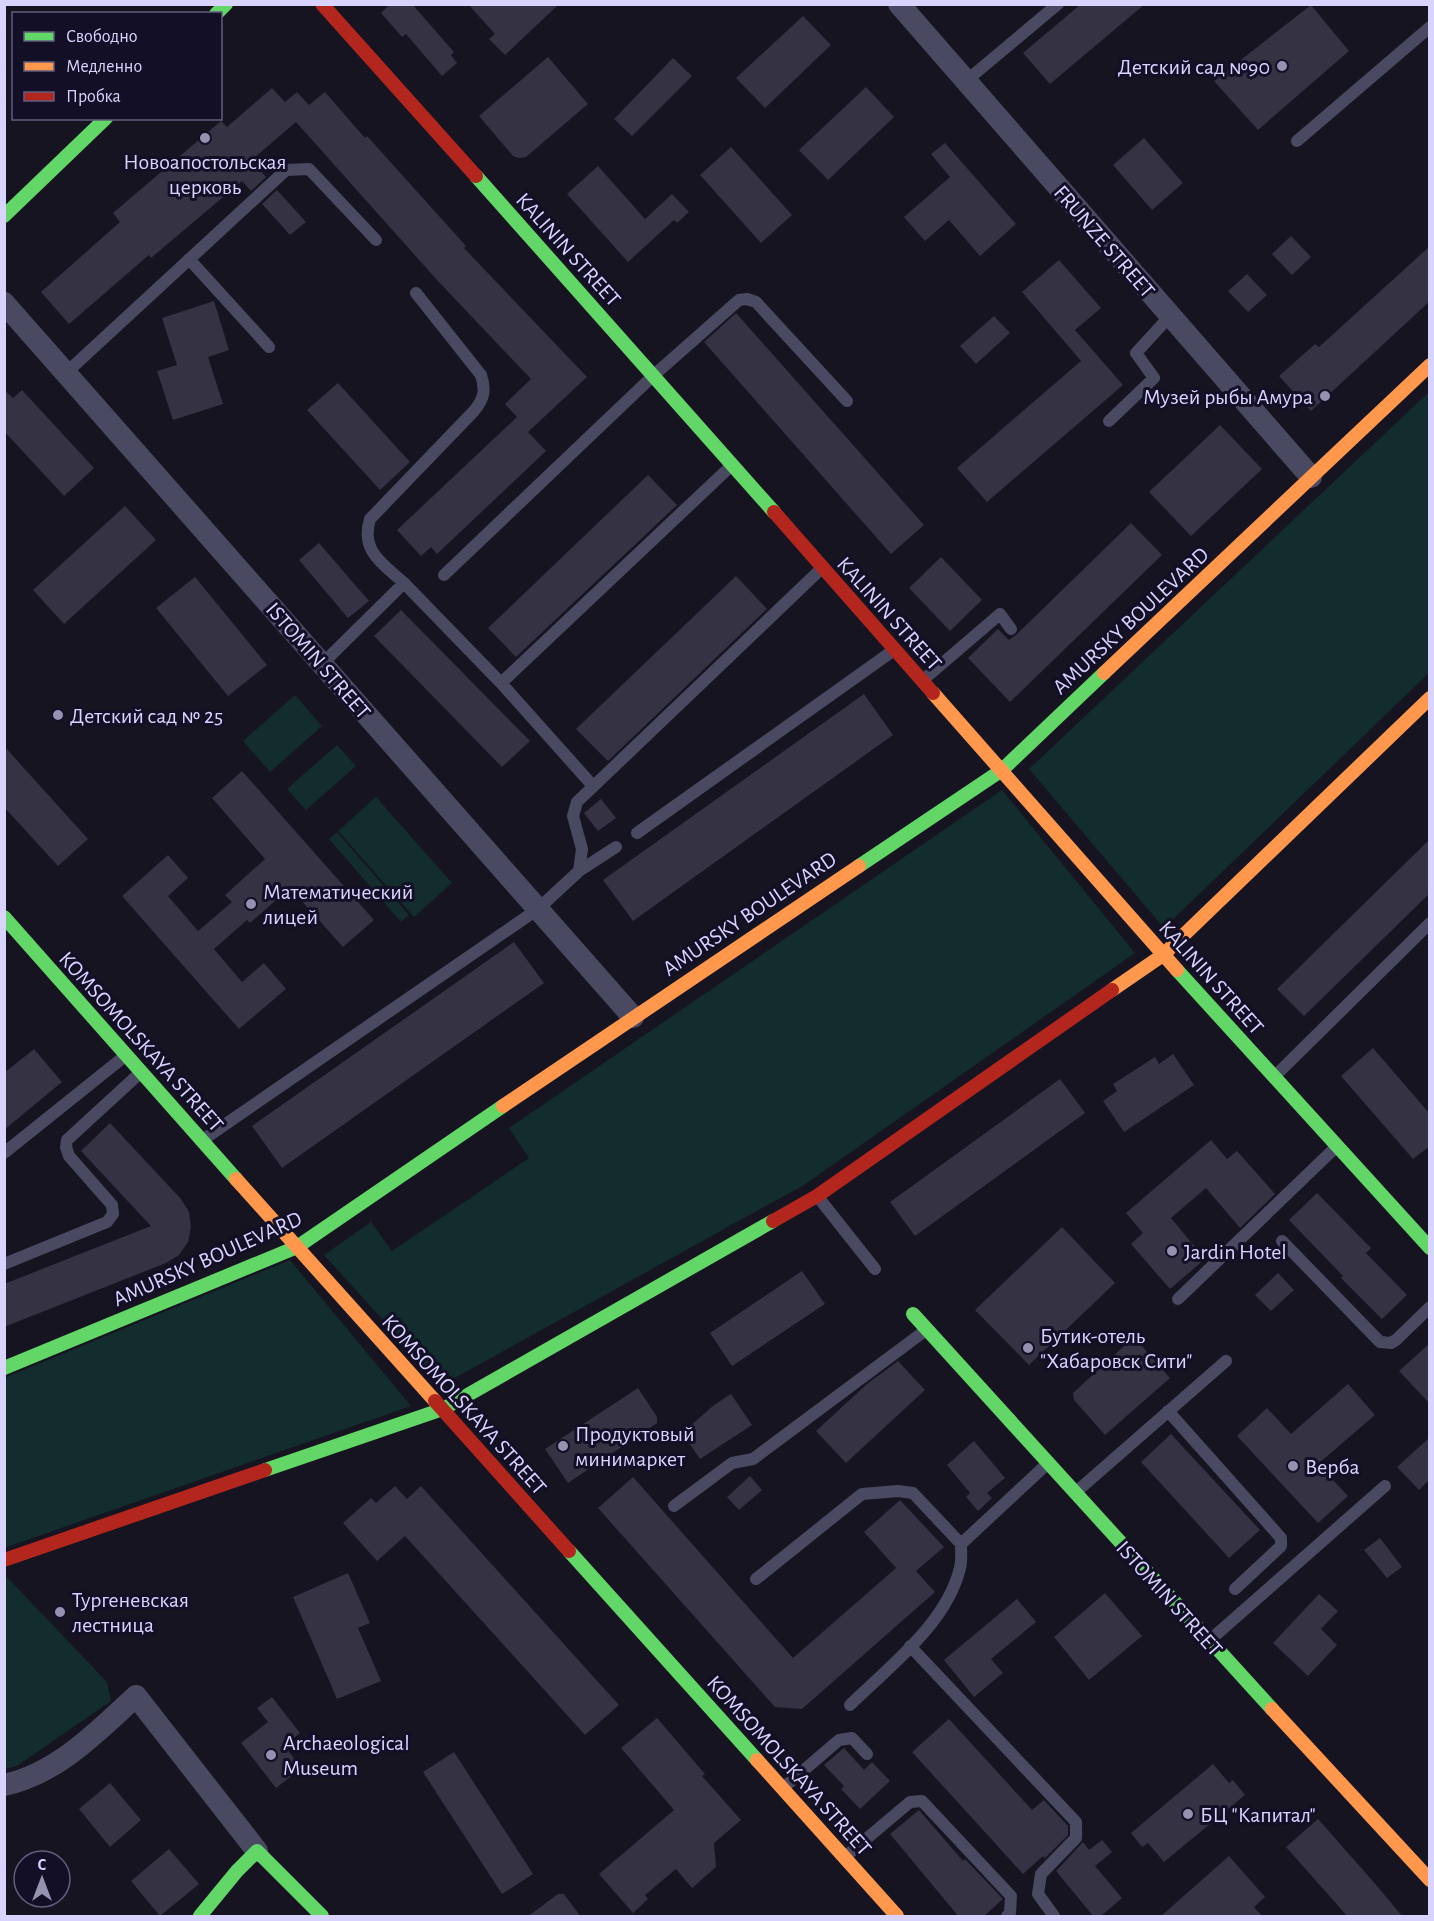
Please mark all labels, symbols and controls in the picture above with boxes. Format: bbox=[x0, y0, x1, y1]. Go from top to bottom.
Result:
legend bbox=[12, 12, 222, 120]
text: Свободно bbox=[66, 27, 138, 46]
place label: Детский сад №90 bbox=[1118, 56, 1270, 78]
text: Медленно bbox=[66, 58, 142, 76]
marker: Детский сад №90 bbox=[1275, 59, 1289, 73]
text: Пробка bbox=[66, 87, 121, 106]
marker: Новоапостольская церковь bbox=[198, 131, 212, 145]
place label: Новоапостольская церковь bbox=[123, 151, 287, 198]
street label: FRUNZE STREET bbox=[1050, 181, 1159, 302]
street label: KALININ STREET bbox=[512, 189, 625, 311]
place label: Музей рыбы Амура bbox=[1143, 386, 1313, 408]
marker: Музей рыбы Амура bbox=[1318, 389, 1332, 403]
street label: AMURSKY BOULEVARD bbox=[1049, 543, 1213, 698]
street label: KALININ STREET bbox=[833, 553, 946, 675]
street label: ISTOMIN STREET bbox=[262, 598, 375, 723]
place label: Детский сад № 25 bbox=[70, 705, 223, 727]
marker: Детский сад № 25 bbox=[51, 708, 65, 722]
street label: AMURSKY BOULEVARD bbox=[659, 848, 840, 980]
place label: Математический лицей bbox=[263, 881, 413, 928]
marker: Математический лицей bbox=[244, 897, 258, 911]
street label: KALININ STREET bbox=[1155, 917, 1268, 1039]
street label: KOMSOMOLSKAYA STREET bbox=[55, 947, 228, 1136]
street label: AMURSKY BOULEVARD bbox=[110, 1207, 305, 1310]
place label: Jardin Hotel bbox=[1184, 1241, 1287, 1263]
marker: Jardin Hotel bbox=[1165, 1244, 1179, 1258]
street label: KOMSOMOLSKAYA STREET bbox=[378, 1310, 551, 1499]
place label: Бутик-отель "Хабаровск Сити" bbox=[1040, 1325, 1193, 1372]
marker: Бутик-отель "Хабаровск Сити" bbox=[1021, 1341, 1035, 1355]
place label: Продуктовый минимаркет bbox=[575, 1423, 695, 1470]
marker: Продуктовый минимаркет bbox=[556, 1439, 570, 1453]
place label: Верба bbox=[1305, 1456, 1360, 1478]
marker: Верба bbox=[1286, 1459, 1300, 1473]
street label: ISTOMIN STREET bbox=[1112, 1537, 1227, 1661]
place label: Тургеневская лестница bbox=[72, 1589, 189, 1636]
marker: Тургеневская лестница bbox=[53, 1605, 67, 1619]
street label: KOMSOMOLSKAYA STREET bbox=[703, 1671, 876, 1860]
place label: Archaeological Museum bbox=[283, 1732, 410, 1779]
marker: Archaeological Museum bbox=[264, 1748, 278, 1762]
place label: БЦ "Капитал" bbox=[1200, 1804, 1316, 1826]
marker: БЦ "Капитал" bbox=[1181, 1807, 1195, 1821]
north arrow bbox=[12, 1849, 72, 1909]
text: С bbox=[38, 1857, 47, 1873]

